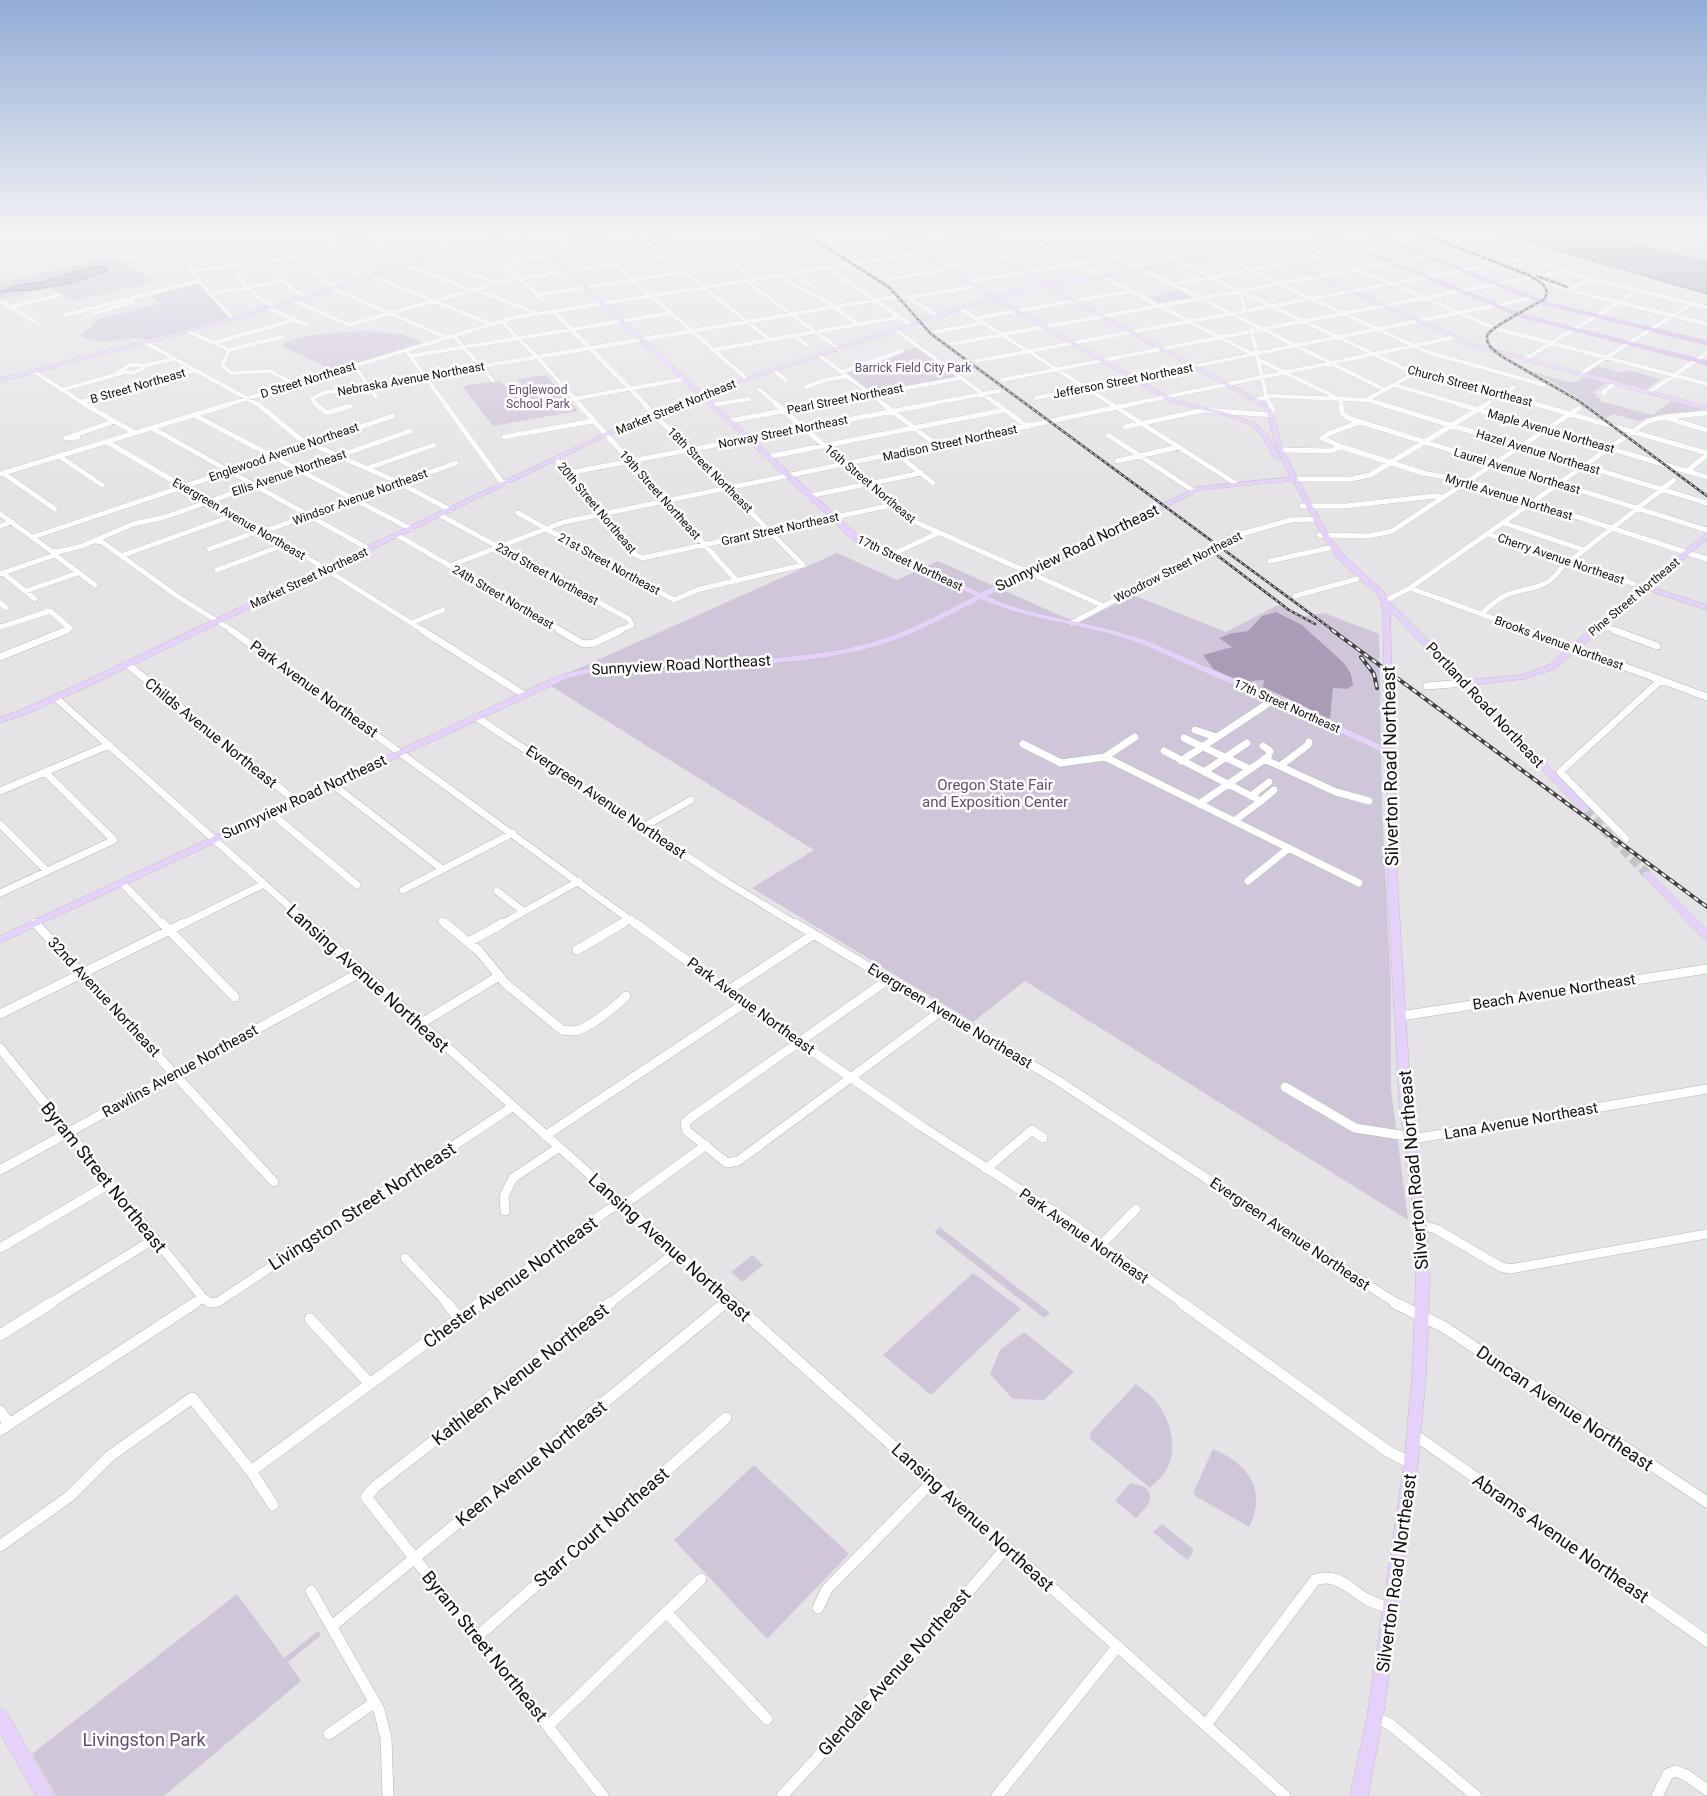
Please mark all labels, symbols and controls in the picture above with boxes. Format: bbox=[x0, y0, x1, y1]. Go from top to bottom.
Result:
street label: D Street Northeast bbox=[259, 359, 357, 401]
street label: Nebraska Avenue Northeast bbox=[336, 359, 486, 399]
park label: Barrick Field City Park bbox=[855, 361, 972, 375]
street label: Jefferson Street Northeast bbox=[1052, 361, 1194, 401]
street label: Church Street Northeast bbox=[1406, 363, 1534, 409]
street label: B Street Northeast bbox=[89, 366, 187, 406]
street label: Market Street Northeast bbox=[614, 376, 738, 438]
street label: Pearl Street Northeast bbox=[786, 381, 904, 417]
park label: Englewood School Park bbox=[506, 383, 571, 411]
street label: Maple Avenue Northeast bbox=[1486, 406, 1616, 456]
street label: Norway Street Northeast bbox=[717, 413, 849, 451]
street label: Englewood Avenue Northeast bbox=[207, 420, 361, 484]
street label: Madison Street Northeast bbox=[881, 422, 1019, 464]
street label: 18th Street Northeast bbox=[664, 424, 756, 516]
street label: Hazel Avenue Northeast bbox=[1474, 426, 1602, 478]
street label: 16th Street Northeast bbox=[821, 442, 919, 526]
street label: Laurel Avenue Northeast bbox=[1452, 445, 1582, 497]
street label: Ellis Avenue Northeast bbox=[230, 447, 348, 499]
street label: 19th Street Northeast bbox=[616, 448, 704, 542]
street label: 20th Street Northeast bbox=[555, 459, 639, 557]
street label: Windsor Avenue Northeast bbox=[291, 466, 429, 528]
street label: Myrtle Avenue Northeast bbox=[1444, 471, 1574, 523]
street label: Evergreen Avenue Northeast bbox=[170, 475, 308, 563]
street label: Sunnyview Road Northeast bbox=[992, 501, 1162, 595]
street label: Grant Street Northeast bbox=[720, 510, 840, 548]
street label: Woodrow Street Northeast bbox=[1112, 529, 1244, 605]
street label: 21st Street Northeast bbox=[556, 530, 663, 598]
street label: Cherry Avenue Northeast bbox=[1496, 531, 1626, 587]
street label: 17th Street Northeast bbox=[855, 532, 965, 594]
street label: 23rd Street Northeast bbox=[493, 540, 601, 608]
street label: Market Street Northeast bbox=[248, 545, 370, 611]
street label: Pine Street Northeast bbox=[1586, 555, 1682, 639]
street label: 24th Street Northeast bbox=[450, 562, 556, 632]
street label: Brooks Avenue Northeast bbox=[1493, 613, 1625, 673]
street label: Park Avenue Northeast bbox=[247, 637, 381, 741]
street label: Portland Road Northeast bbox=[1422, 638, 1548, 772]
street label: Sunnyview Road Northeast bbox=[591, 651, 771, 679]
street label: Silverton Road Northeast bbox=[1378, 666, 1402, 866]
street label: Childs Avenue Northeast bbox=[141, 674, 281, 792]
street label: 17th Street Northeast bbox=[1232, 676, 1342, 736]
street label: Evergreen Avenue Northeast bbox=[523, 742, 689, 862]
street label: Sunnyview Road Northeast bbox=[219, 751, 389, 843]
park label: Oregon State Fair and Exposition Center bbox=[922, 776, 1068, 811]
street label: Lansing Avenue Northeast bbox=[283, 900, 453, 1056]
street label: 32nd Avenue Northeast bbox=[44, 934, 164, 1061]
street label: Park Avenue Northeast bbox=[684, 954, 818, 1058]
street label: Evergreen Avenue Northeast bbox=[864, 960, 1036, 1072]
street label: Beach Avenue Northeast bbox=[1471, 970, 1637, 1014]
street label: Rawlins Avenue Northeast bbox=[99, 1021, 261, 1121]
street label: Silverton Road Northeast bbox=[1394, 1069, 1432, 1271]
street label: Byram Street Northeast bbox=[37, 1098, 171, 1257]
street label: Lana Avenue Northeast bbox=[1443, 1099, 1599, 1143]
street label: Livingston Street Northeast bbox=[265, 1138, 460, 1274]
street label: Lansing Avenue Northeast bbox=[585, 1169, 755, 1325]
street label: Evergreen Avenue Northeast bbox=[1207, 1174, 1373, 1294]
street label: Park Avenue Northeast bbox=[1016, 1185, 1152, 1287]
street label: Chester Avenue Northeast bbox=[419, 1212, 601, 1352]
street label: Kathleen Avenue Northeast bbox=[428, 1299, 612, 1449]
street label: Duncan Avenue Northeast bbox=[1473, 1341, 1657, 1475]
street label: Keen Avenue Northeast bbox=[451, 1396, 611, 1530]
street label: Lansing Avenue Northeast bbox=[888, 1439, 1058, 1595]
street label: Starr Court Northeast bbox=[529, 1463, 673, 1591]
street label: Abrams Avenue Northeast bbox=[1469, 1469, 1653, 1607]
street label: Silverton Road Northeast bbox=[1372, 1472, 1420, 1674]
street label: Byram Street Northeast bbox=[418, 1567, 552, 1726]
street label: Glendale Avenue Northeast bbox=[813, 1584, 975, 1760]
park label: Livingston Park bbox=[82, 1729, 206, 1750]

